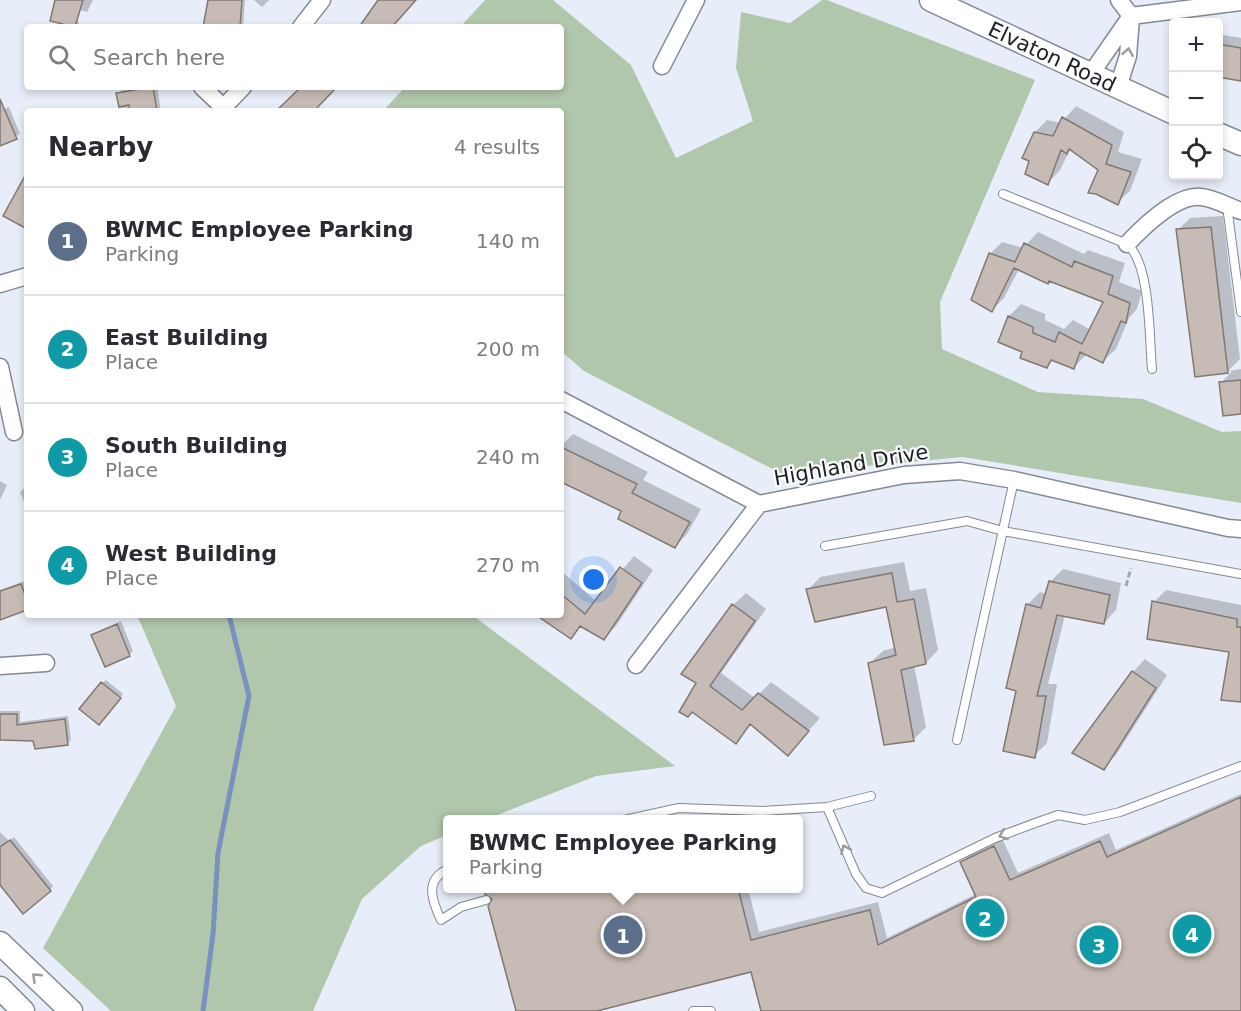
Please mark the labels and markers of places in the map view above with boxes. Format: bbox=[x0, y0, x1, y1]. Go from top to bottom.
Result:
pin: 2 bbox=[966, 896, 1004, 940]
pin: 1 bbox=[604, 912, 642, 958]
pin: 4 bbox=[1172, 912, 1212, 956]
pin: 3 bbox=[1080, 922, 1118, 968]

